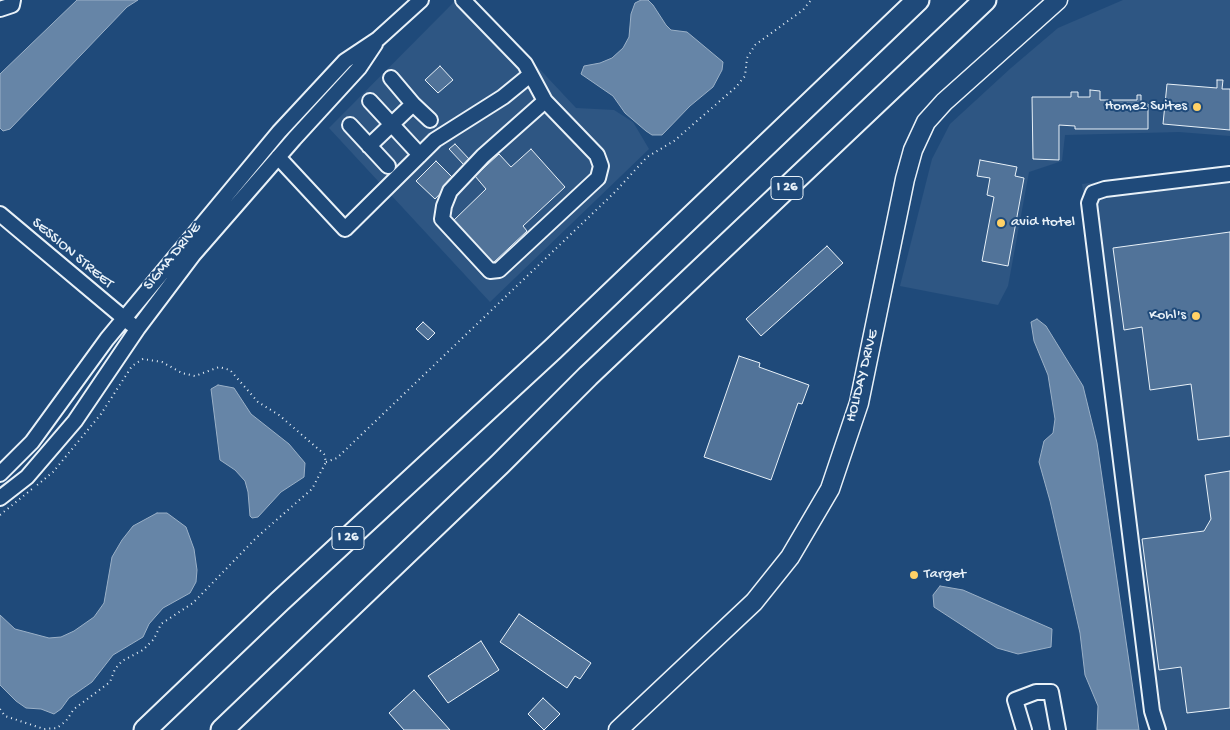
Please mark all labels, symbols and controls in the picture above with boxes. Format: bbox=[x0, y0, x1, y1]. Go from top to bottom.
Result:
place label: Home2 Suites bbox=[1105, 98, 1187, 116]
marker: Home2 Suites bbox=[1191, 101, 1203, 113]
road number: I 26 bbox=[771, 177, 803, 200]
place label: avid Hotel bbox=[1011, 214, 1075, 232]
street label: SESSION STREET bbox=[27, 215, 117, 293]
marker: avid Hotel bbox=[995, 217, 1007, 229]
street label: SIGMA DRIVE bbox=[140, 220, 206, 294]
place label: Kohl's bbox=[1149, 307, 1186, 325]
marker: Kohl's bbox=[1190, 310, 1202, 322]
street label: HOLIDAY DRIVE bbox=[843, 328, 883, 424]
road number: I 26 bbox=[332, 526, 364, 550]
place label: Target bbox=[924, 566, 966, 584]
marker: Target bbox=[908, 569, 920, 581]

